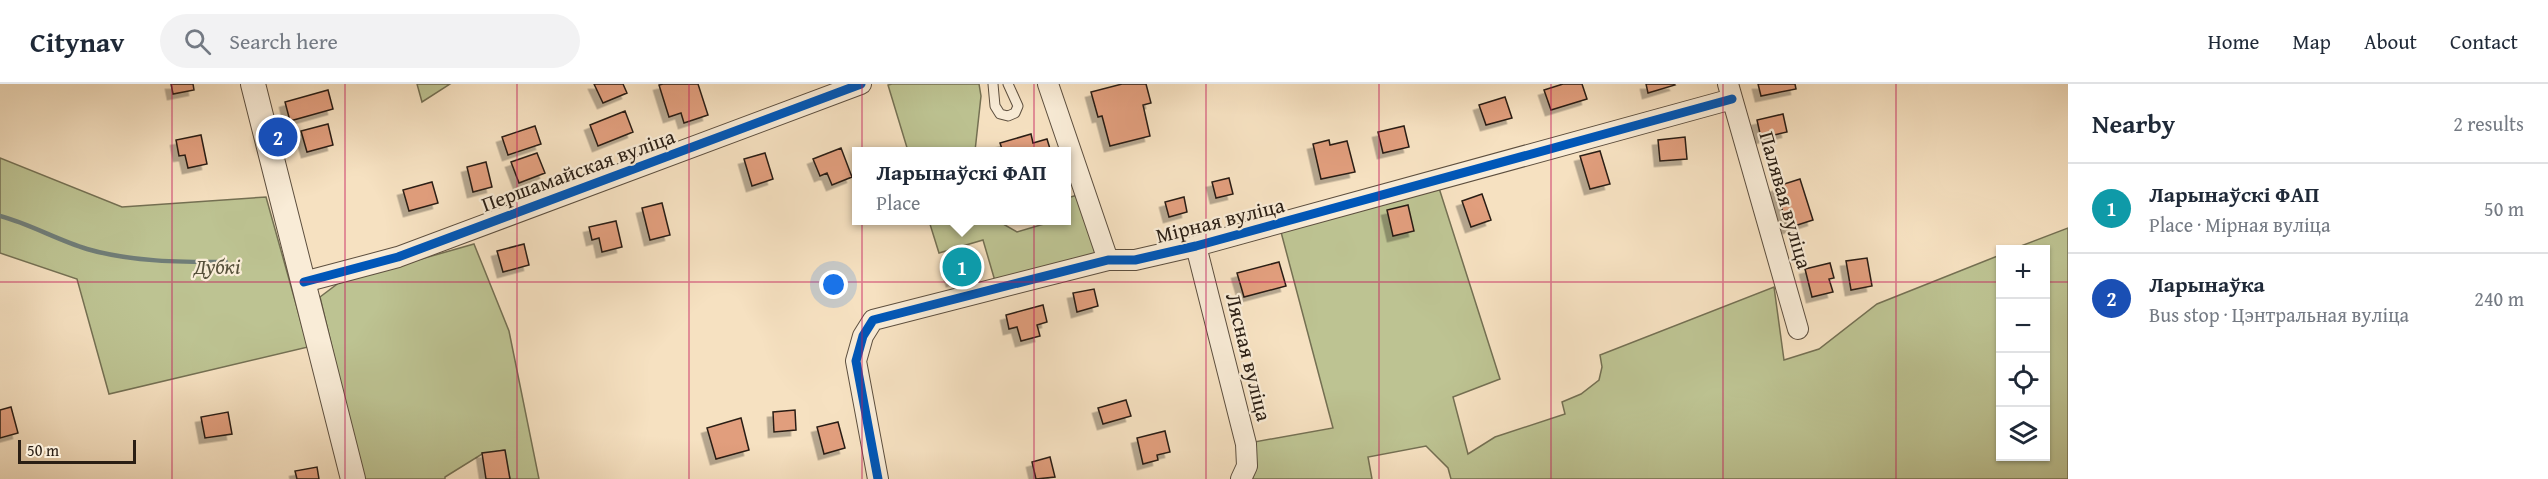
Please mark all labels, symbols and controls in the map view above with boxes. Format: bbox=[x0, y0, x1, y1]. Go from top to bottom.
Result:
search box bbox=[160, 14, 580, 68]
text: Citynav bbox=[30, 21, 124, 62]
icon: search bbox=[181, 25, 214, 58]
text: Search here bbox=[229, 25, 338, 57]
text: Home bbox=[2208, 26, 2259, 57]
text: Map bbox=[2292, 26, 2331, 57]
text: About bbox=[2364, 26, 2417, 57]
text: Contact bbox=[2450, 26, 2518, 57]
text: Nearby bbox=[2092, 104, 2175, 143]
text: 2 results bbox=[2453, 109, 2524, 138]
pin: 2 bbox=[258, 115, 298, 160]
street label: Першамайская вуліца bbox=[477, 121, 679, 219]
street label: Палявая вуліца bbox=[1752, 128, 1820, 272]
popup bbox=[852, 147, 1071, 225]
text: Ларынаўскі ФАП bbox=[876, 156, 1047, 188]
text: Ларынаўскі ФАП bbox=[2149, 178, 2319, 210]
text: Place bbox=[876, 188, 920, 217]
street label: Мірная вуліца bbox=[1152, 189, 1288, 251]
text: 1 bbox=[2106, 194, 2117, 223]
text: 50 m bbox=[2484, 194, 2524, 223]
text: Place · Мірная вуліца bbox=[2149, 210, 2330, 239]
pin: 1 bbox=[942, 244, 982, 290]
map controls bbox=[1996, 245, 2050, 461]
button: + bbox=[1996, 245, 2050, 299]
park label: Дубкі bbox=[193, 251, 241, 282]
text: Ларынаўка bbox=[2149, 268, 2265, 300]
your location bbox=[819, 270, 848, 299]
text: 2 bbox=[2106, 284, 2117, 313]
text: 240 m bbox=[2474, 284, 2524, 313]
street label: Лясная вуліца bbox=[1218, 290, 1280, 424]
button: − bbox=[1996, 299, 2050, 353]
text: Bus stop · Цэнтральная вуліца bbox=[2149, 300, 2409, 329]
button: locate bbox=[1996, 353, 2050, 407]
button: layers bbox=[1996, 407, 2050, 461]
scale bar bbox=[18, 437, 136, 464]
text: 50 m bbox=[27, 438, 59, 462]

